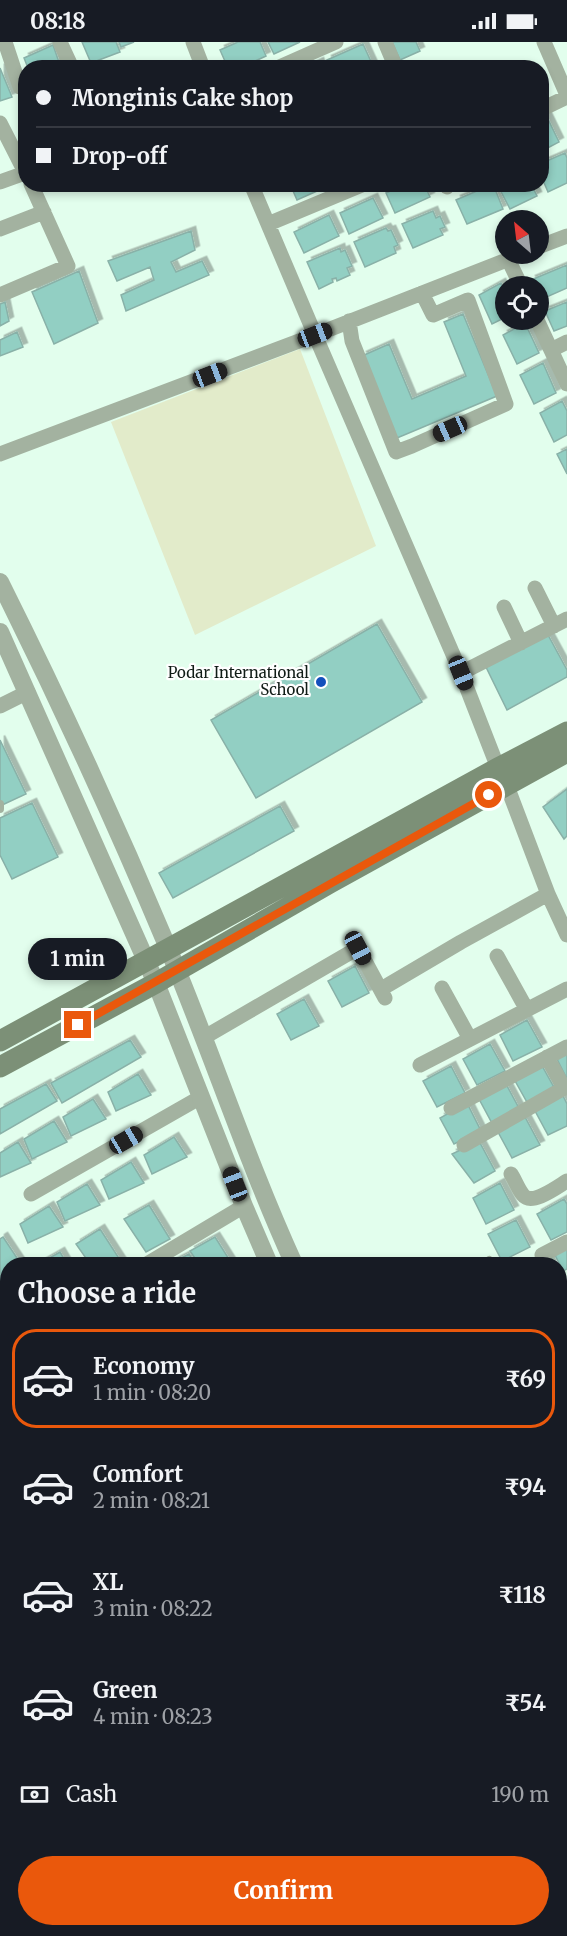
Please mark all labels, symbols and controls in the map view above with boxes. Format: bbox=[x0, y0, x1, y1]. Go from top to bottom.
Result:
text: 08:18 bbox=[30, 7, 86, 35]
text: Monginis Cake shop bbox=[72, 84, 293, 112]
text: Drop-off bbox=[72, 142, 167, 170]
north arrow bbox=[495, 210, 549, 264]
map controls bbox=[495, 210, 549, 330]
button: locate bbox=[495, 276, 549, 330]
car bbox=[295, 320, 335, 350]
car bbox=[190, 360, 230, 390]
car bbox=[430, 413, 470, 445]
car bbox=[446, 653, 476, 693]
place label: Podar International School bbox=[168, 663, 309, 699]
marker: Podar International School bbox=[314, 675, 328, 689]
route start bbox=[475, 781, 502, 808]
car bbox=[342, 928, 374, 968]
callout: 1 min bbox=[28, 938, 128, 980]
text: 1 min bbox=[50, 946, 105, 971]
route end bbox=[64, 1011, 91, 1038]
car bbox=[106, 1123, 146, 1157]
car bbox=[220, 1164, 250, 1204]
text: Choose a ride bbox=[18, 1276, 196, 1310]
icon: car bbox=[21, 1352, 75, 1406]
text: Economy bbox=[93, 1352, 194, 1380]
text: ₹69 bbox=[505, 1365, 546, 1393]
text: 1 min · 08:20 bbox=[93, 1380, 211, 1405]
icon: car bbox=[21, 1460, 75, 1514]
text: Comfort bbox=[93, 1460, 183, 1488]
text: ₹94 bbox=[504, 1473, 546, 1501]
text: 2 min · 08:21 bbox=[93, 1488, 210, 1513]
icon: car bbox=[21, 1568, 75, 1622]
text: XL bbox=[93, 1568, 123, 1596]
text: ₹118 bbox=[498, 1581, 546, 1609]
text: 3 min · 08:22 bbox=[93, 1596, 213, 1621]
icon: car bbox=[21, 1676, 75, 1730]
text: Green bbox=[93, 1676, 157, 1704]
text: ₹54 bbox=[505, 1689, 546, 1717]
text: 4 min · 08:23 bbox=[93, 1704, 213, 1729]
icon: cash bbox=[18, 1778, 51, 1811]
text: Cash bbox=[66, 1780, 117, 1808]
text: 190 m bbox=[491, 1782, 549, 1807]
button: Confirm bbox=[18, 1856, 549, 1925]

